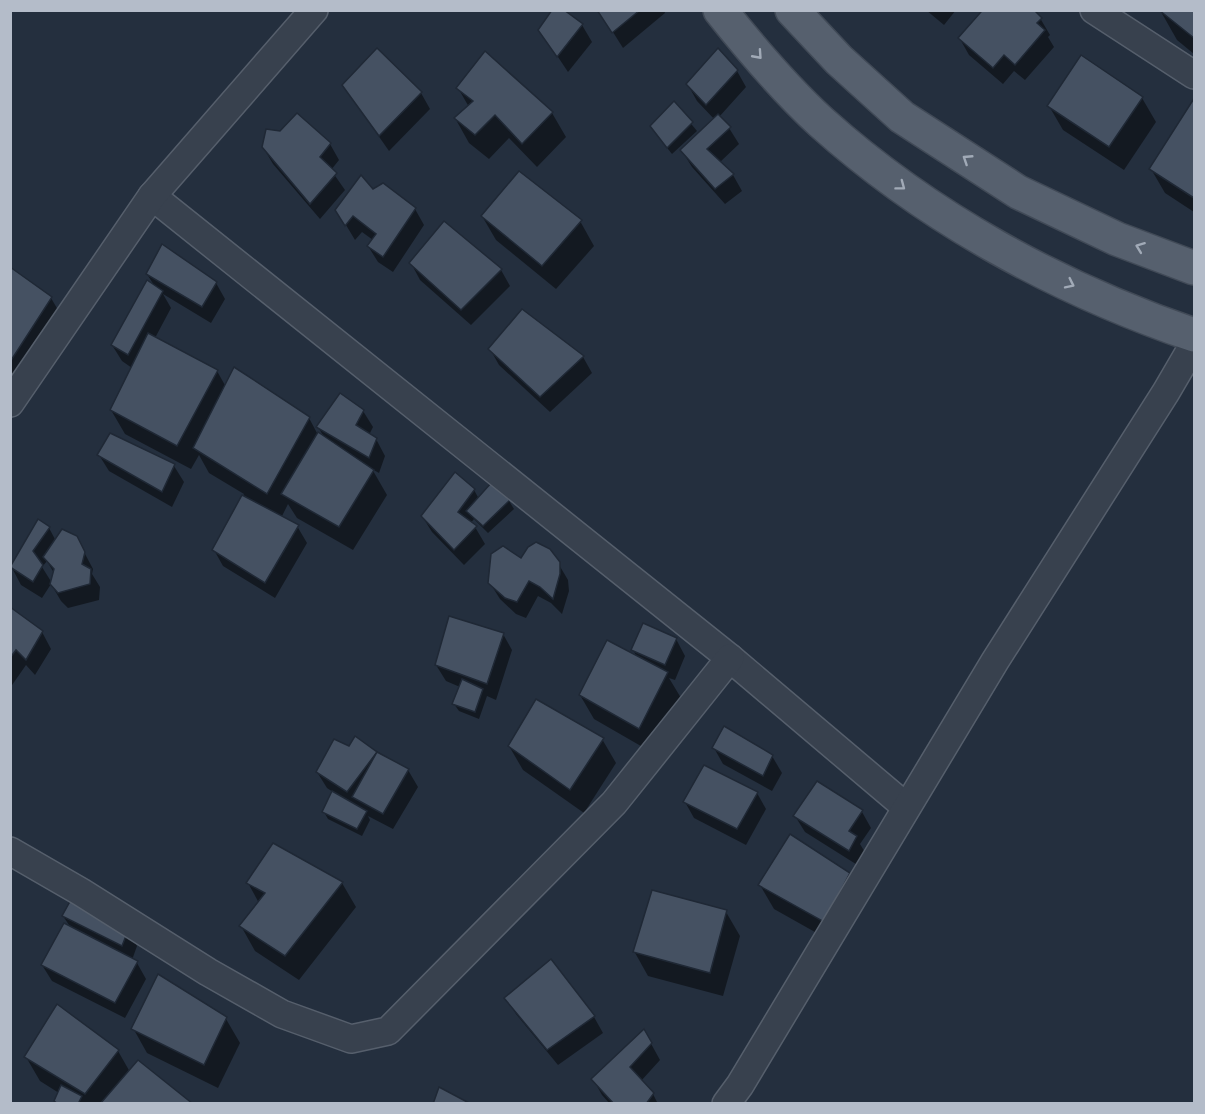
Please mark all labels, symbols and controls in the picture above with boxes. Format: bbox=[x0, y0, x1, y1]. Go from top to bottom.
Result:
one-way arrow bbox=[751, 48, 762, 58]
one-way arrow bbox=[962, 155, 973, 166]
one-way arrow bbox=[895, 179, 906, 190]
one-way arrow bbox=[1135, 242, 1146, 254]
one-way arrow bbox=[1063, 276, 1074, 288]

